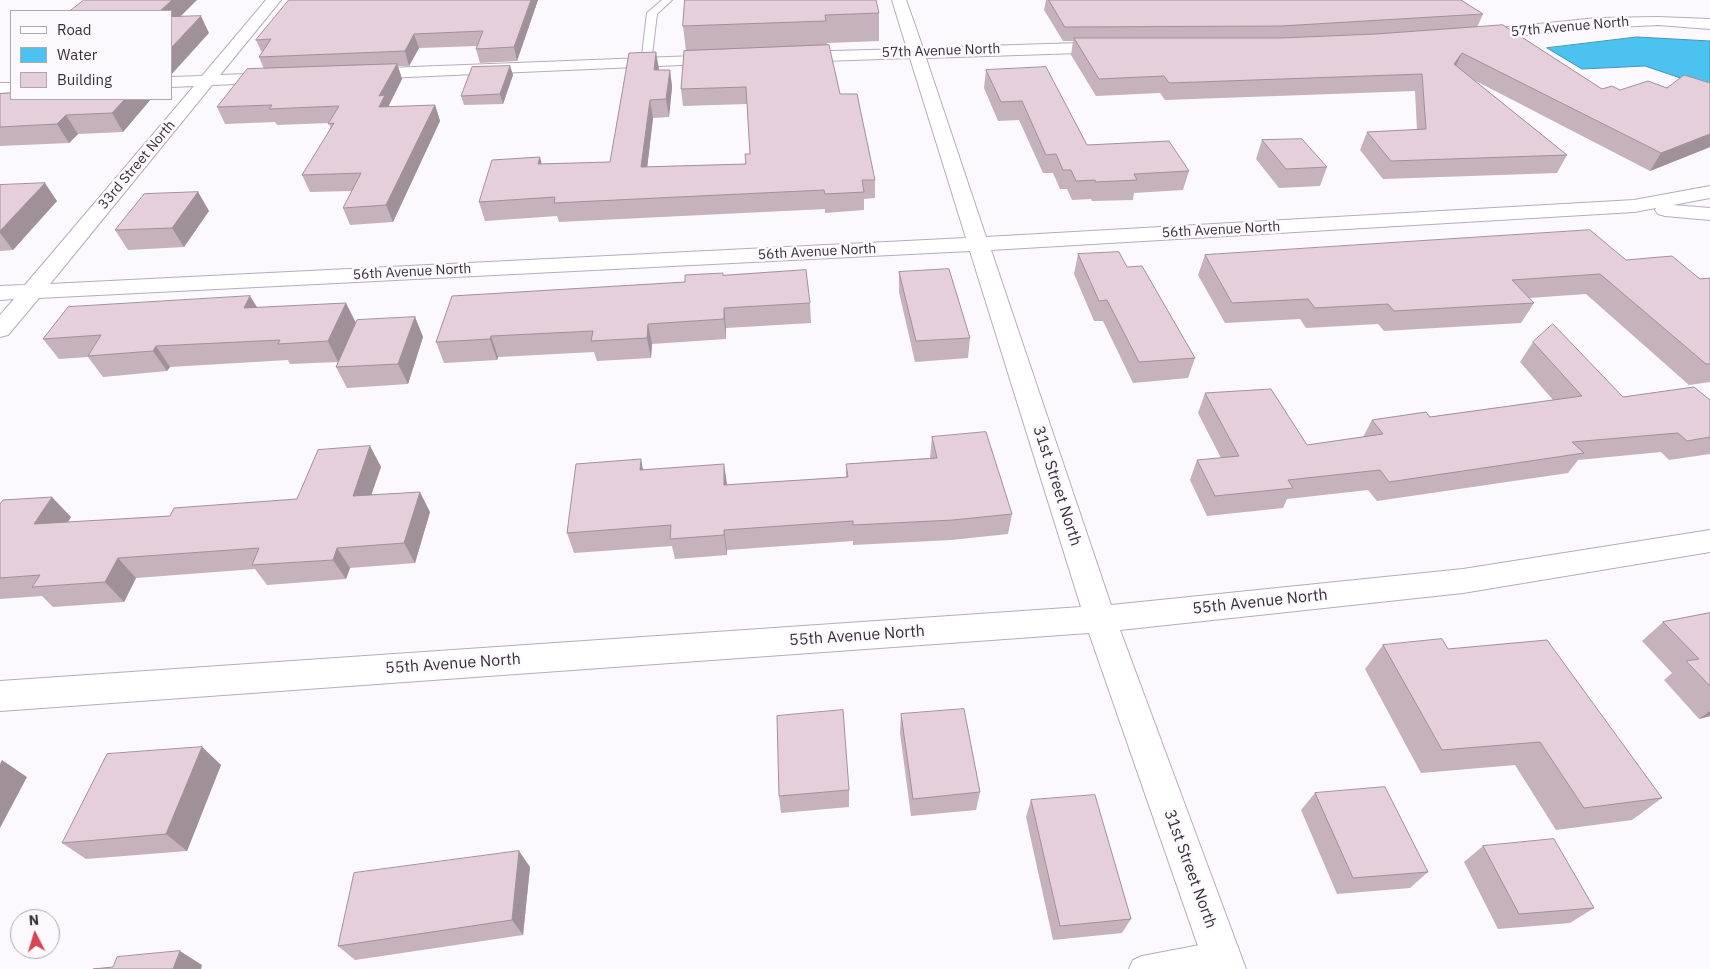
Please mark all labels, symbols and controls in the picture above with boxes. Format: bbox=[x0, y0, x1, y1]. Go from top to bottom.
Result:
legend bbox=[10, 10, 172, 100]
street label: 57th Avenue North bbox=[1510, 13, 1630, 41]
text: Road bbox=[57, 20, 92, 39]
street label: 57th Avenue North bbox=[881, 41, 1001, 61]
text: Water bbox=[57, 45, 97, 64]
text: Building bbox=[57, 70, 112, 89]
street label: 33rd Street North bbox=[95, 117, 179, 213]
street label: 56th Avenue North bbox=[1161, 219, 1281, 241]
street label: 56th Avenue North bbox=[757, 241, 877, 263]
street label: 56th Avenue North bbox=[352, 261, 472, 283]
street label: 31st Street North bbox=[1029, 424, 1085, 548]
street label: 55th Avenue North bbox=[1191, 585, 1329, 619]
street label: 55th Avenue North bbox=[789, 622, 925, 650]
street label: 55th Avenue North bbox=[385, 650, 521, 678]
street label: 31st Street North bbox=[1160, 807, 1220, 931]
north arrow bbox=[10, 909, 60, 959]
text: N bbox=[28, 911, 40, 929]

